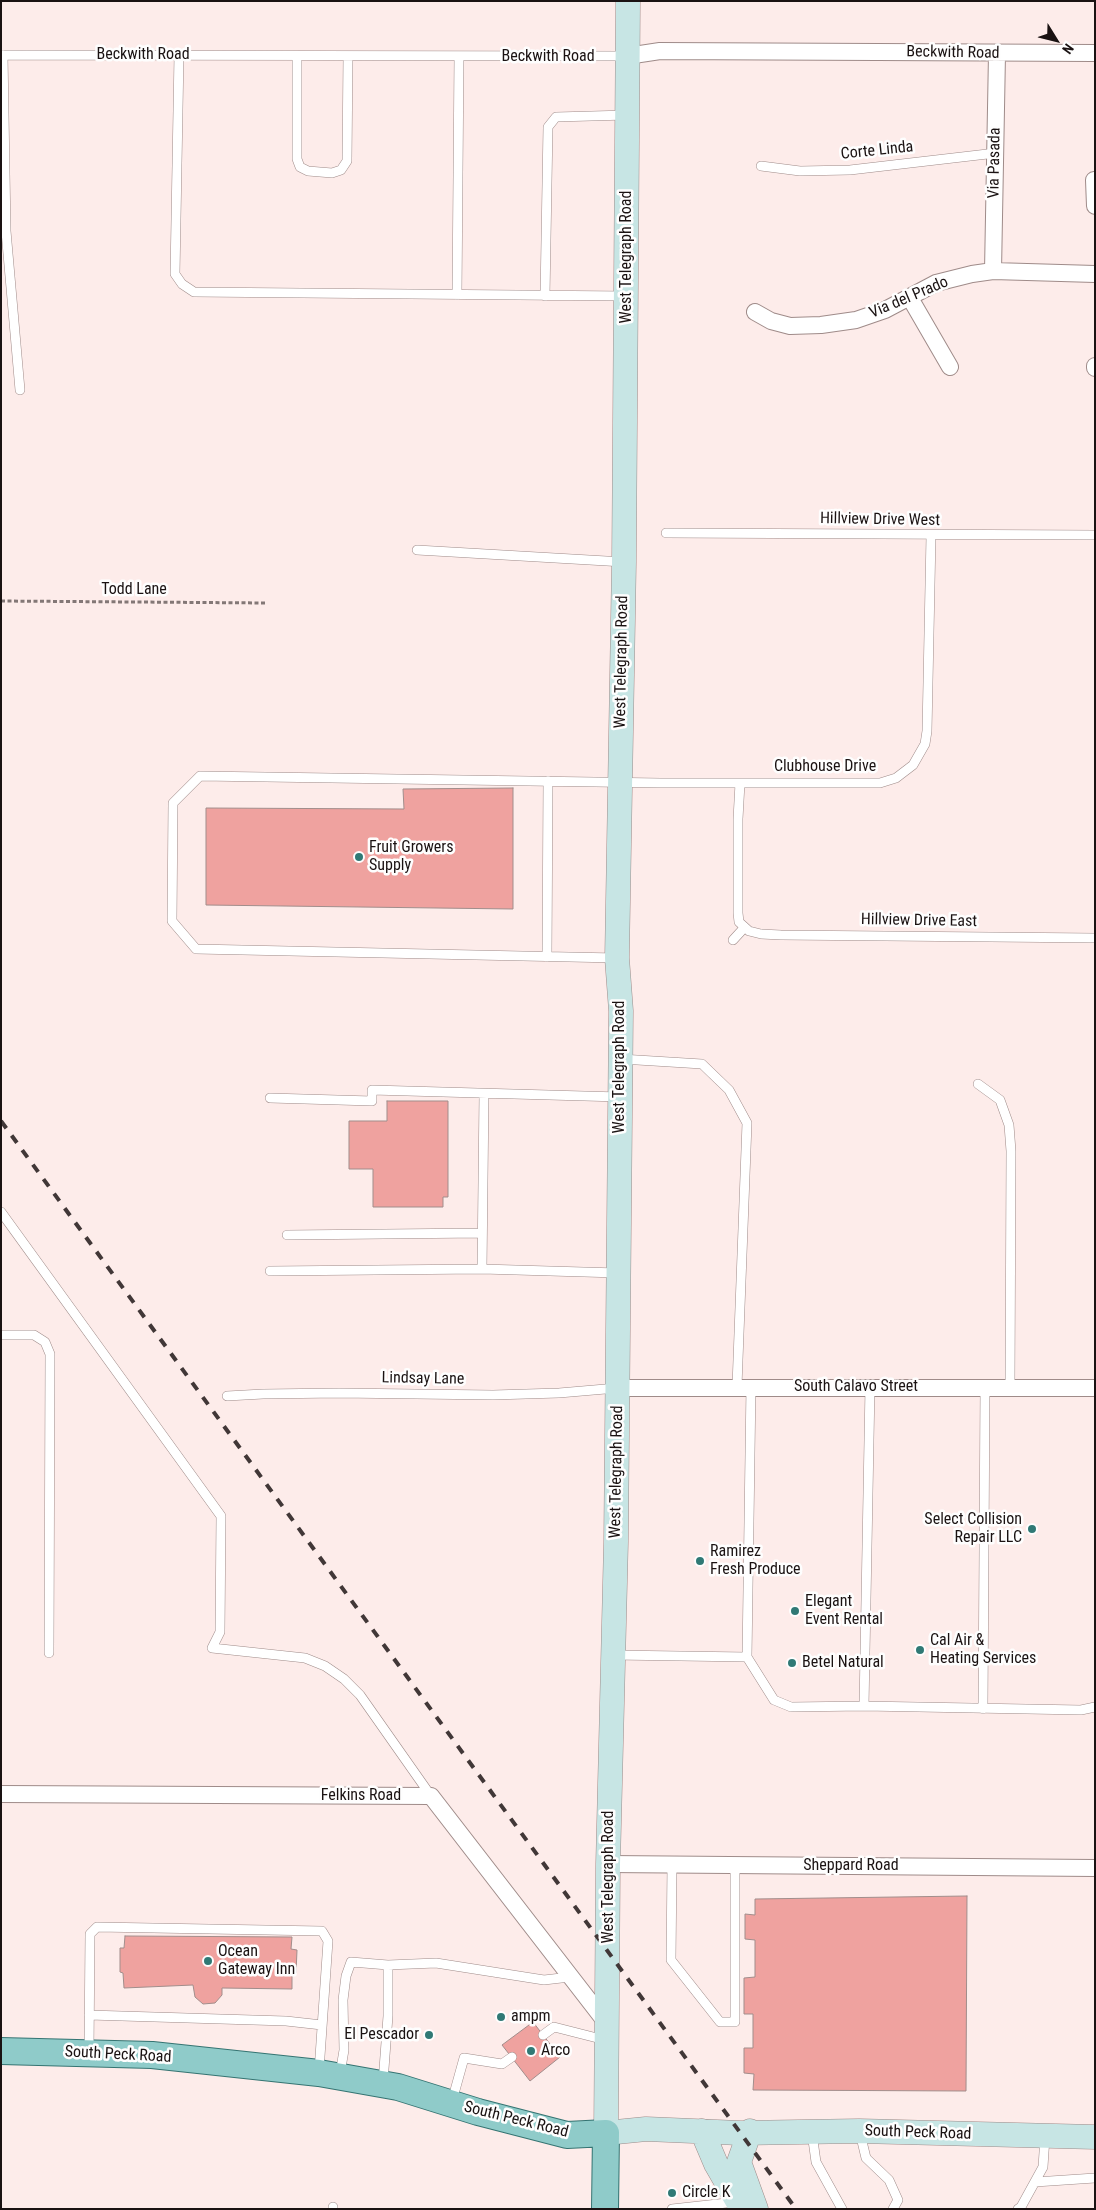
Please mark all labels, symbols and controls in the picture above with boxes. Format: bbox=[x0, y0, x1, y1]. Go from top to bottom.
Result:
north arrow bbox=[1031, 15, 1081, 65]
text: N bbox=[1059, 41, 1077, 57]
street label: Beckwith Road bbox=[906, 43, 1000, 63]
street label: Beckwith Road bbox=[96, 45, 190, 65]
street label: Beckwith Road bbox=[501, 47, 595, 67]
street label: Via Pasada bbox=[985, 127, 1005, 199]
street label: Corte Linda bbox=[840, 138, 914, 164]
street label: West Telegraph Road bbox=[617, 191, 637, 323]
street label: Via del Prado bbox=[867, 273, 951, 323]
street label: Hillview Drive West bbox=[820, 509, 940, 531]
street label: Todd Lane bbox=[101, 580, 167, 600]
street label: West Telegraph Road bbox=[611, 595, 633, 729]
street label: Clubhouse Drive bbox=[774, 757, 876, 777]
place label: Fruit Growers Supply bbox=[369, 838, 453, 876]
marker: Fruit Growers Supply bbox=[353, 851, 365, 863]
street label: Hillview Drive East bbox=[861, 910, 977, 932]
street label: West Telegraph Road bbox=[610, 1001, 630, 1133]
street label: Lindsay Lane bbox=[382, 1369, 464, 1389]
street label: South Calavo Street bbox=[794, 1377, 918, 1397]
street label: West Telegraph Road bbox=[606, 1405, 628, 1539]
place label: Select Collision Repair LLC bbox=[924, 1510, 1022, 1548]
marker: Select Collision Repair LLC bbox=[1026, 1523, 1038, 1535]
place label: Ramirez Fresh Produce bbox=[710, 1542, 801, 1580]
marker: Ramirez Fresh Produce bbox=[694, 1555, 706, 1567]
place label: Elegant Event Rental bbox=[805, 1592, 883, 1630]
marker: Elegant Event Rental bbox=[789, 1605, 801, 1617]
place label: Cal Air & Heating Services bbox=[930, 1631, 1036, 1669]
marker: Cal Air & Heating Services bbox=[914, 1644, 926, 1656]
place label: Betel Natural bbox=[802, 1653, 884, 1673]
marker: Betel Natural bbox=[786, 1657, 798, 1669]
street label: Felkins Road bbox=[321, 1786, 401, 1806]
street label: West Telegraph Road bbox=[599, 1811, 619, 1943]
street label: Sheppard Road bbox=[803, 1856, 899, 1876]
place label: Ocean Gateway Inn bbox=[218, 1942, 295, 1980]
marker: Ocean Gateway Inn bbox=[202, 1955, 214, 1967]
place label: ampm bbox=[511, 2007, 551, 2027]
marker: ampm bbox=[495, 2011, 507, 2023]
place label: El Pescador bbox=[344, 2025, 419, 2045]
marker: El Pescador bbox=[423, 2029, 435, 2041]
place label: Arco bbox=[541, 2041, 570, 2061]
street label: South Peck Road bbox=[64, 2043, 172, 2067]
marker: Arco bbox=[525, 2045, 537, 2057]
street label: South Peck Road bbox=[462, 2098, 570, 2142]
street label: South Peck Road bbox=[864, 2122, 972, 2144]
place label: Circle K bbox=[682, 2183, 730, 2203]
marker: Circle K bbox=[666, 2187, 678, 2199]

